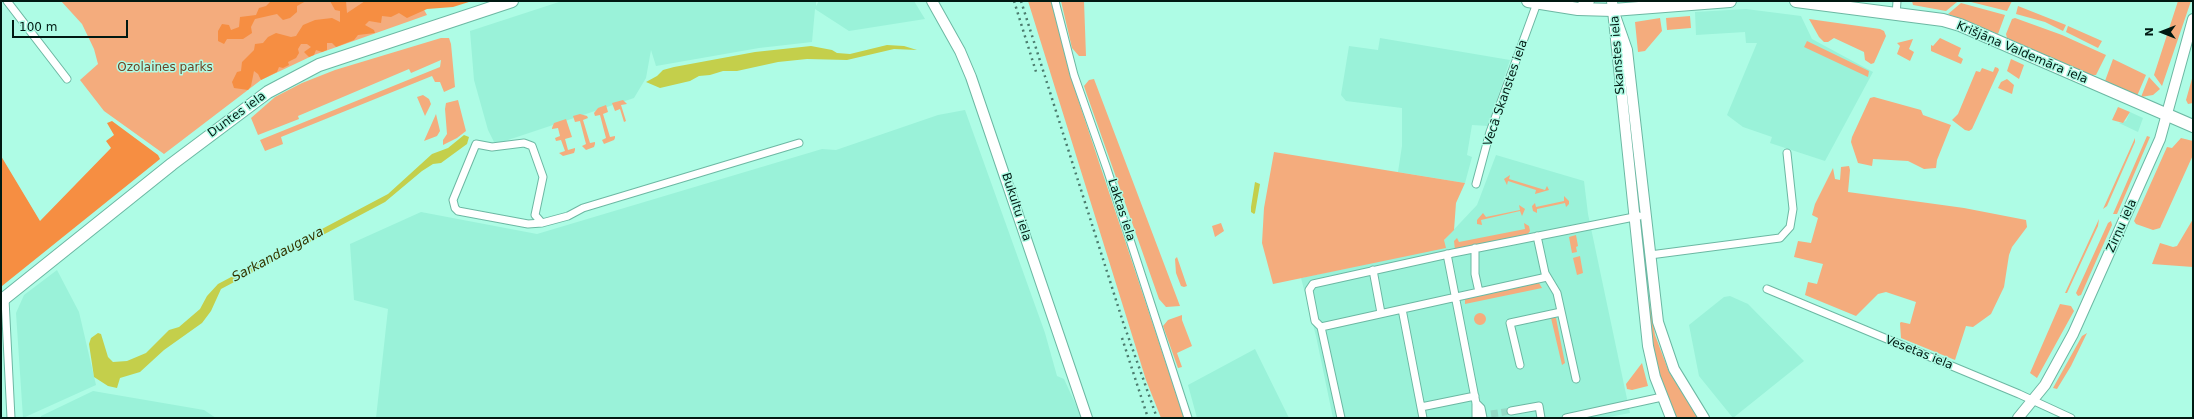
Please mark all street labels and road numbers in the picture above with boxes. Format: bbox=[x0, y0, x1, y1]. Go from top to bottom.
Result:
street label: Skanstes iela bbox=[1608, 15, 1628, 95]
street label: Krišjāņa Valdemāra iela bbox=[1954, 19, 2090, 87]
street label: Vecā Skanstes iela bbox=[1481, 38, 1531, 148]
street label: Duntes iela bbox=[205, 89, 269, 141]
street label: Bukultu iela bbox=[998, 171, 1034, 243]
street label: Laktas iela bbox=[1104, 177, 1138, 243]
street label: Zirņu iela bbox=[2104, 197, 2140, 255]
street label: Vesetas iela bbox=[1883, 333, 1955, 373]

